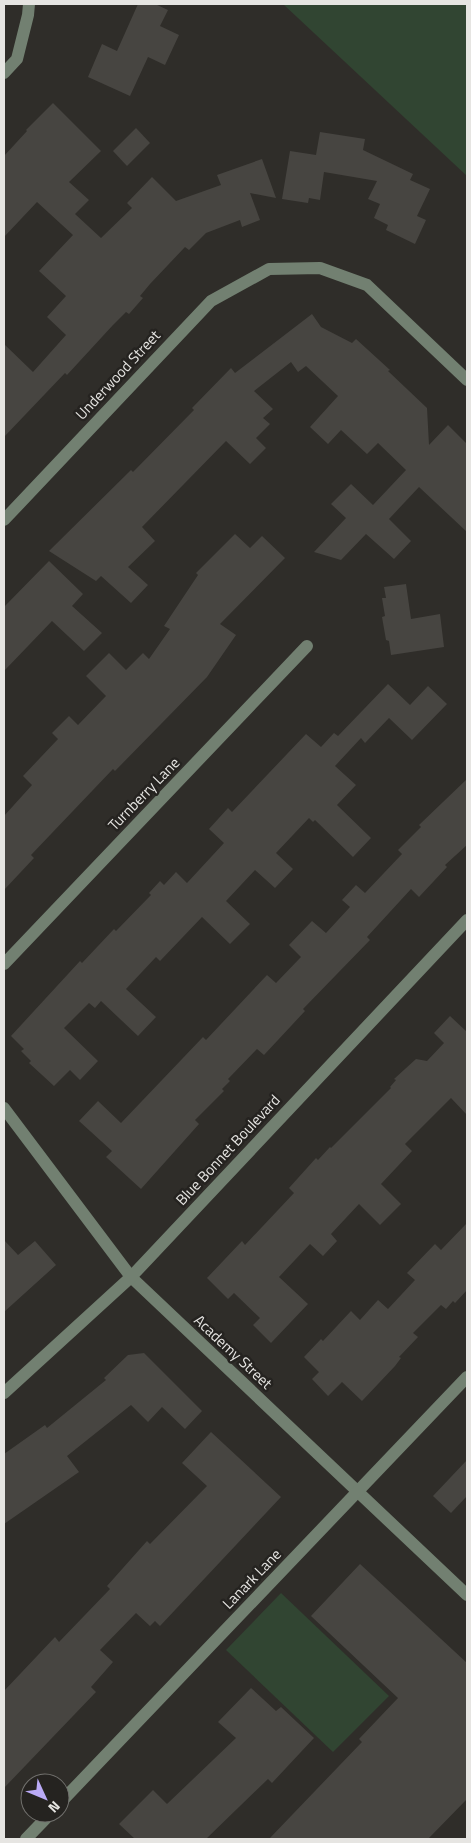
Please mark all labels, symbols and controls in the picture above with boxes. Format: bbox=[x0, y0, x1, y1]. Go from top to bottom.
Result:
street label: Underwood Street bbox=[70, 324, 166, 425]
street label: Turnberry Lane bbox=[103, 752, 185, 836]
street label: Blue Bonnet Boulevard bbox=[170, 1089, 285, 1210]
street label: Academy Street bbox=[189, 1309, 278, 1395]
street label: Lanark Lane bbox=[217, 1543, 286, 1614]
north arrow bbox=[20, 1773, 70, 1823]
text: N bbox=[44, 1797, 66, 1818]

